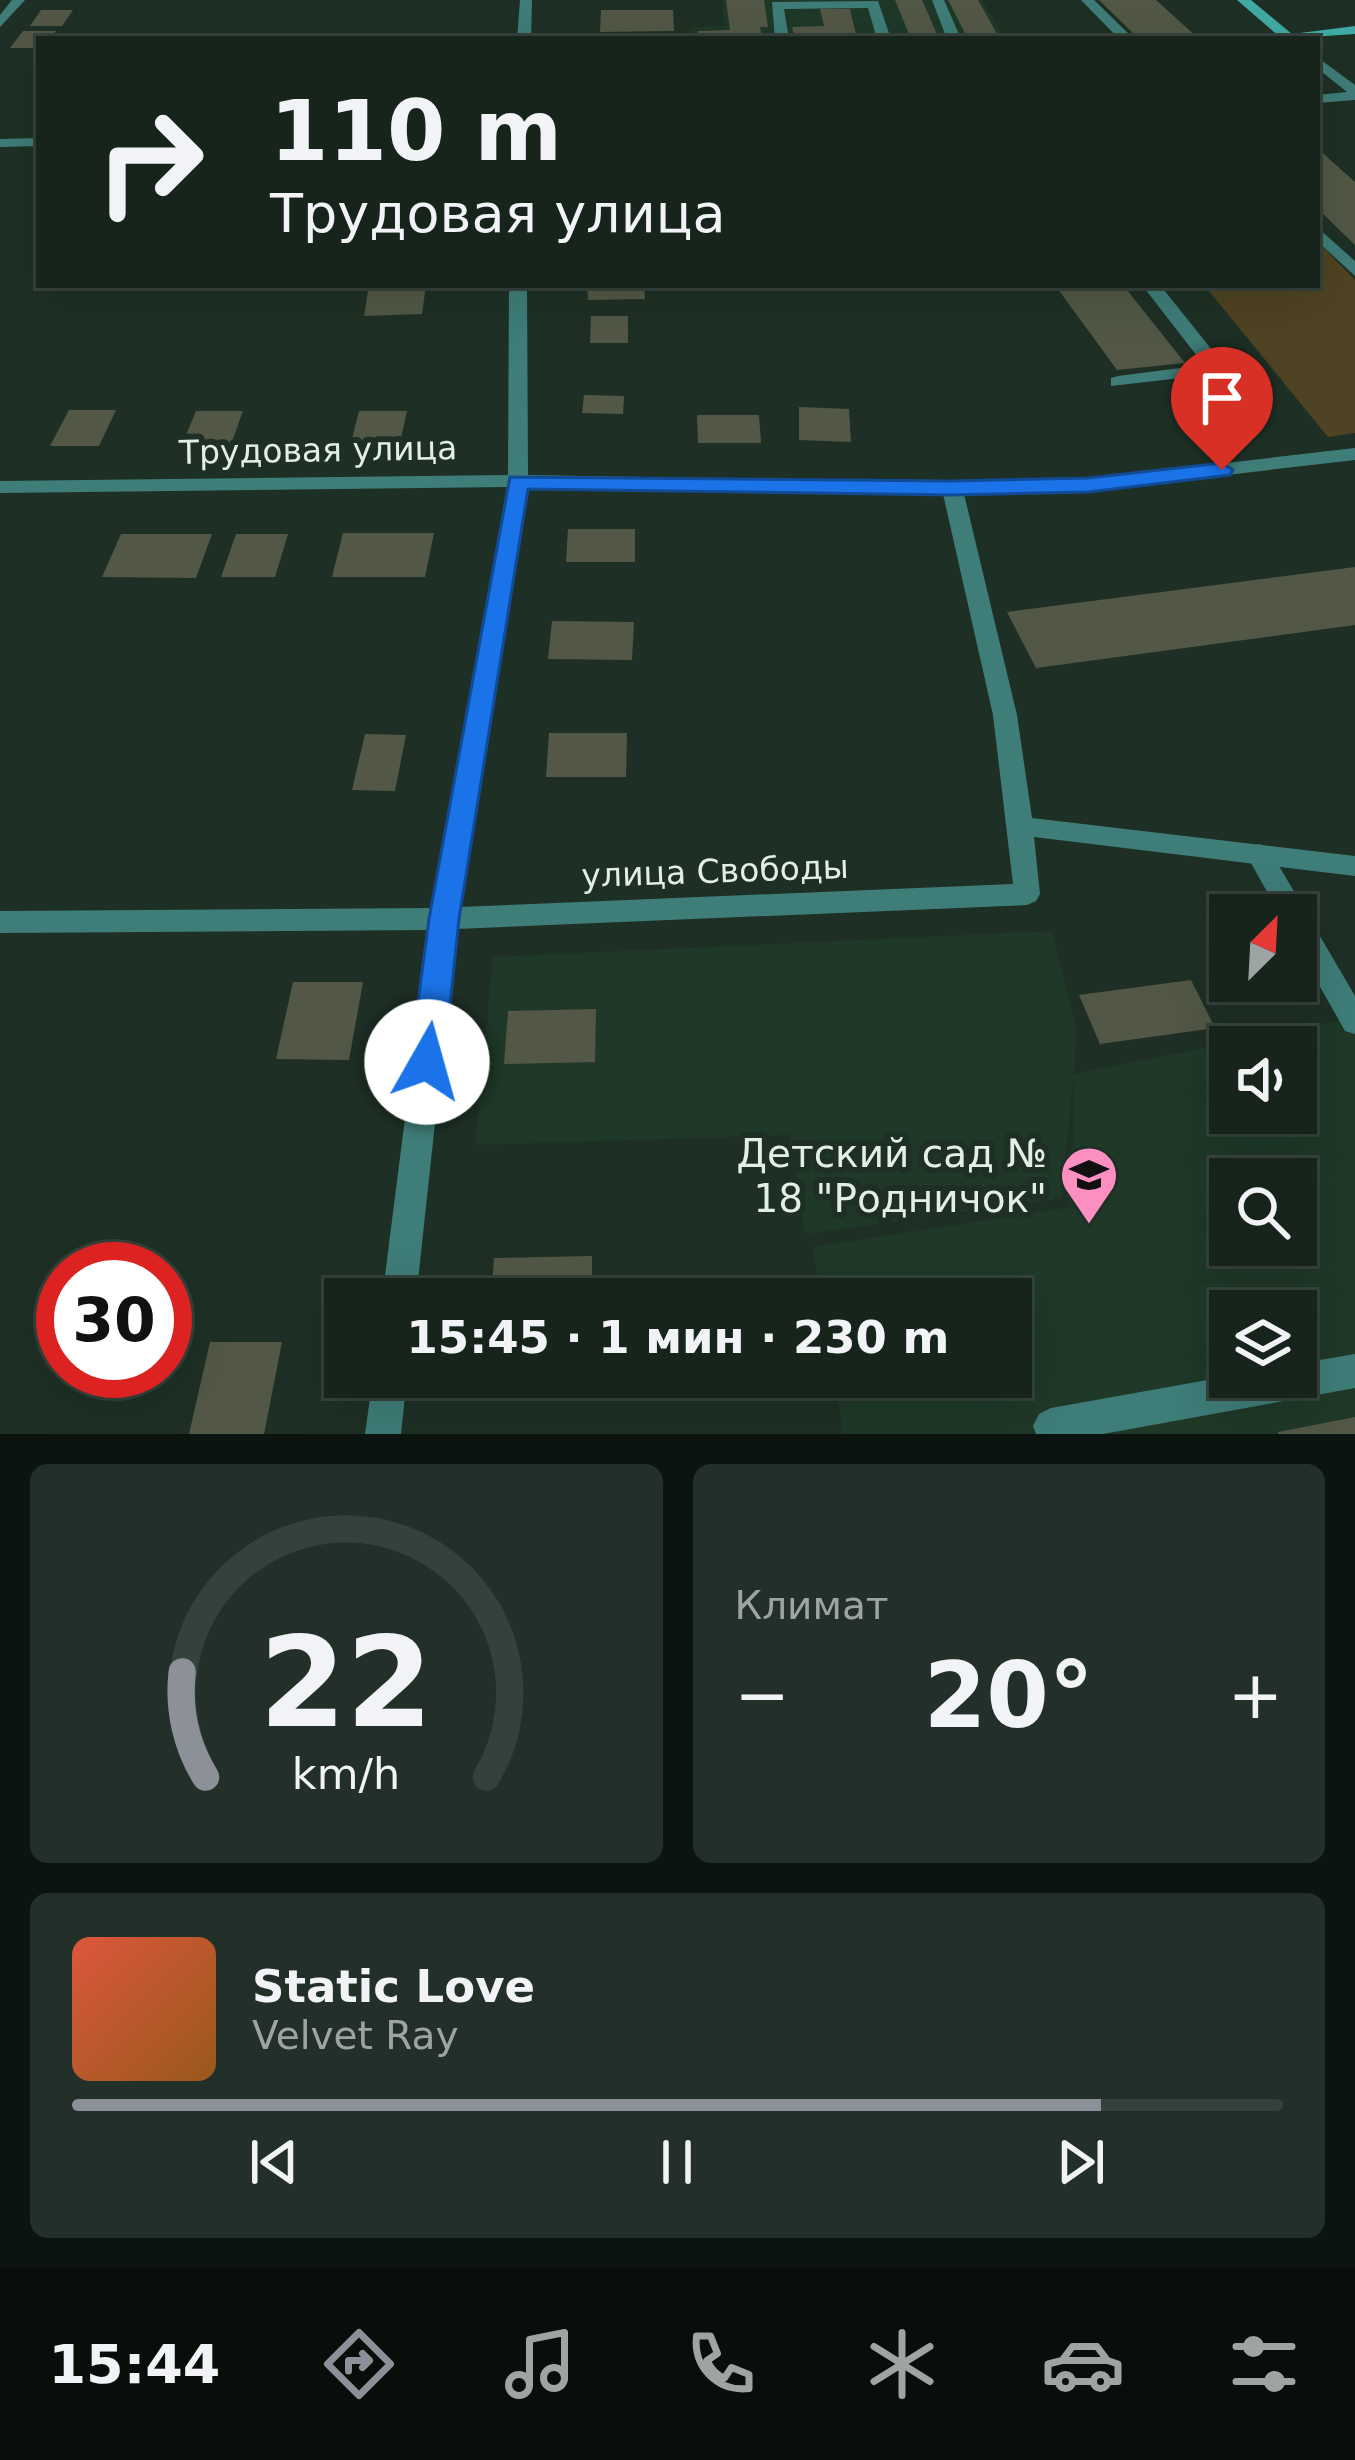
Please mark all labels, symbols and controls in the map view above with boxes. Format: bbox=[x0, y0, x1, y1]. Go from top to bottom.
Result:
text: 110 m bbox=[270, 82, 562, 180]
icon: right bbox=[72, 84, 228, 240]
text: Трудовая улица bbox=[270, 182, 726, 245]
pin bbox=[1171, 347, 1273, 470]
icon: arrive bbox=[1189, 365, 1255, 431]
street label: Трудовая улица bbox=[177, 428, 458, 472]
street label: улица Свободы bbox=[581, 847, 849, 895]
north arrow bbox=[1209, 894, 1317, 1002]
map controls bbox=[1209, 894, 1317, 1398]
position arrow bbox=[364, 999, 490, 1125]
button: sound bbox=[1209, 1026, 1317, 1134]
place label: Детский сад № 18 "Родничок" bbox=[736, 1131, 1047, 1221]
school or university icon: Детский сад № 18 "Родничок" bbox=[1058, 1144, 1120, 1226]
button: search bbox=[1209, 1158, 1317, 1266]
speed limit sign: 30 bbox=[36, 1242, 192, 1398]
button: layers bbox=[1209, 1290, 1317, 1398]
text: 15:45 · 1 мин · 230 m bbox=[407, 1311, 949, 1364]
text: Климат bbox=[735, 1583, 889, 1628]
text: 22 bbox=[259, 1610, 433, 1755]
text: 20° bbox=[924, 1643, 1094, 1748]
text: − bbox=[735, 1657, 790, 1734]
text: + bbox=[1228, 1657, 1283, 1734]
text: km/h bbox=[292, 1748, 400, 1798]
text: Static Love bbox=[252, 1960, 535, 2013]
text: Velvet Ray bbox=[252, 2013, 458, 2058]
icon: previous bbox=[241, 2129, 307, 2195]
icon: pause bbox=[644, 2129, 710, 2195]
icon: next bbox=[1048, 2129, 1114, 2195]
icon: directions bbox=[317, 2322, 401, 2406]
icon: music bbox=[498, 2322, 582, 2406]
icon: phone bbox=[679, 2322, 763, 2406]
icon: climate bbox=[860, 2322, 944, 2406]
icon: car bbox=[1041, 2322, 1125, 2406]
icon: filters bbox=[1222, 2322, 1306, 2406]
text: 15:44 bbox=[49, 2333, 220, 2396]

